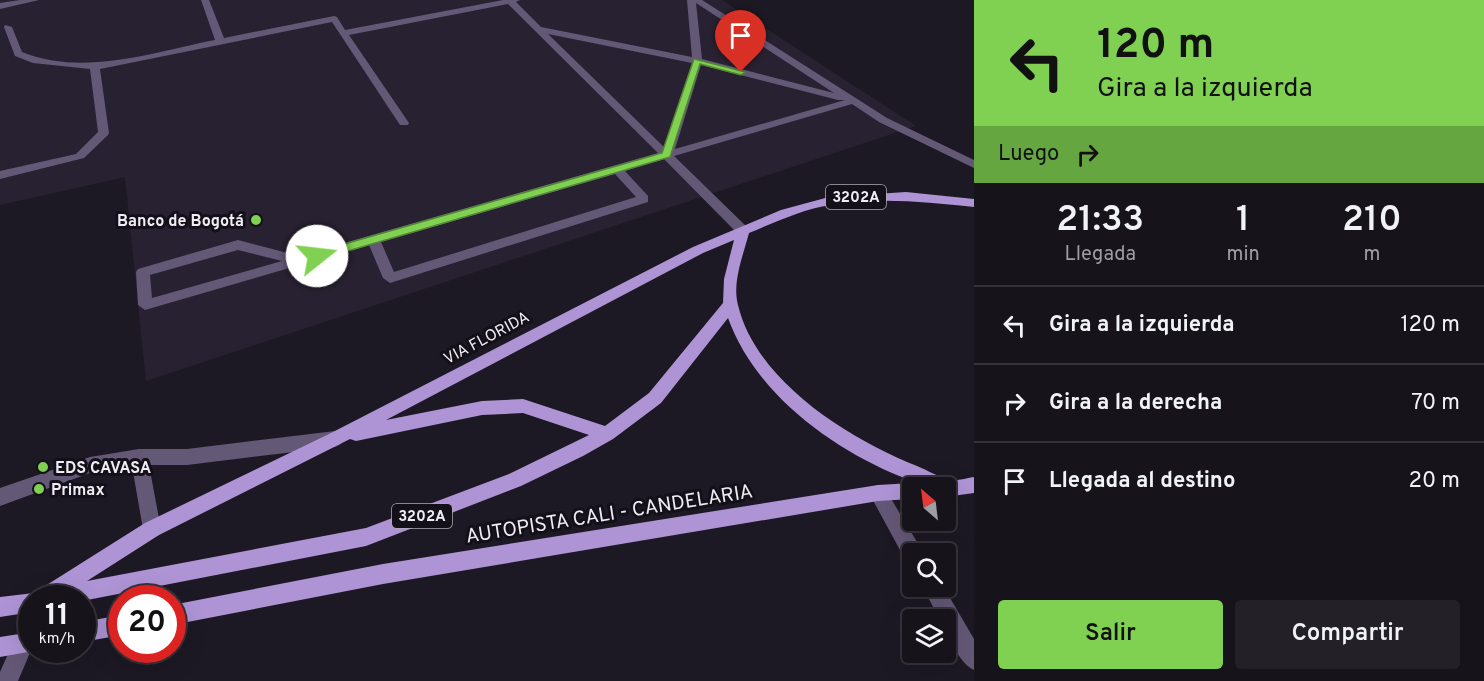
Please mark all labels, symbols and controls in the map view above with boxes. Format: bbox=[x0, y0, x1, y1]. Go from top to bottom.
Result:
pin bbox=[715, 10, 766, 72]
icon: arrive bbox=[724, 19, 757, 52]
text: 120 m bbox=[1097, 20, 1214, 73]
icon: left bbox=[998, 24, 1076, 102]
text: Gira a la izquierda bbox=[1097, 72, 1313, 106]
icon: right bbox=[1071, 138, 1104, 171]
text: Luego bbox=[998, 141, 1059, 168]
road number: 3202A bbox=[826, 185, 886, 209]
text: 21:33 bbox=[1056, 198, 1144, 244]
text: 1 bbox=[1236, 198, 1250, 244]
text: 210 bbox=[1342, 198, 1402, 244]
place label: Banco de Bogotá bbox=[117, 212, 244, 232]
marker: Banco de Bogotá bbox=[249, 213, 263, 227]
position arrow bbox=[285, 224, 349, 288]
text: Llegada bbox=[1064, 242, 1136, 268]
text: min bbox=[1226, 242, 1260, 268]
text: m bbox=[1363, 242, 1380, 268]
street label: VIA FLORIDA bbox=[441, 308, 533, 370]
icon: left bbox=[998, 309, 1031, 342]
text: Gira a la izquierda bbox=[1049, 312, 1235, 339]
text: 120 m bbox=[1400, 312, 1460, 339]
icon: right bbox=[998, 387, 1031, 420]
text: Gira a la derecha bbox=[1049, 390, 1222, 417]
text: 70 m bbox=[1411, 390, 1460, 417]
place label: EDS CAVASA bbox=[55, 459, 151, 479]
marker: EDS CAVASA bbox=[36, 460, 50, 474]
icon: arrive bbox=[998, 465, 1031, 498]
text: Llegada al destino bbox=[1049, 468, 1235, 495]
text: 20 m bbox=[1409, 468, 1460, 495]
north arrow bbox=[902, 477, 956, 531]
map controls bbox=[902, 477, 956, 663]
street label: AUTOPISTA CALI - CANDELARIA bbox=[464, 479, 755, 551]
place label: Primax bbox=[51, 481, 105, 501]
marker: Primax bbox=[32, 482, 46, 496]
road number: 3202A bbox=[392, 504, 452, 528]
button: search bbox=[902, 543, 956, 597]
speed limit sign: 20 bbox=[108, 585, 186, 663]
text: 11 bbox=[45, 598, 69, 635]
button: Salir bbox=[998, 600, 1223, 669]
button: Compartir bbox=[1235, 600, 1460, 669]
button: layers bbox=[902, 609, 956, 663]
text: km/h bbox=[39, 630, 75, 649]

